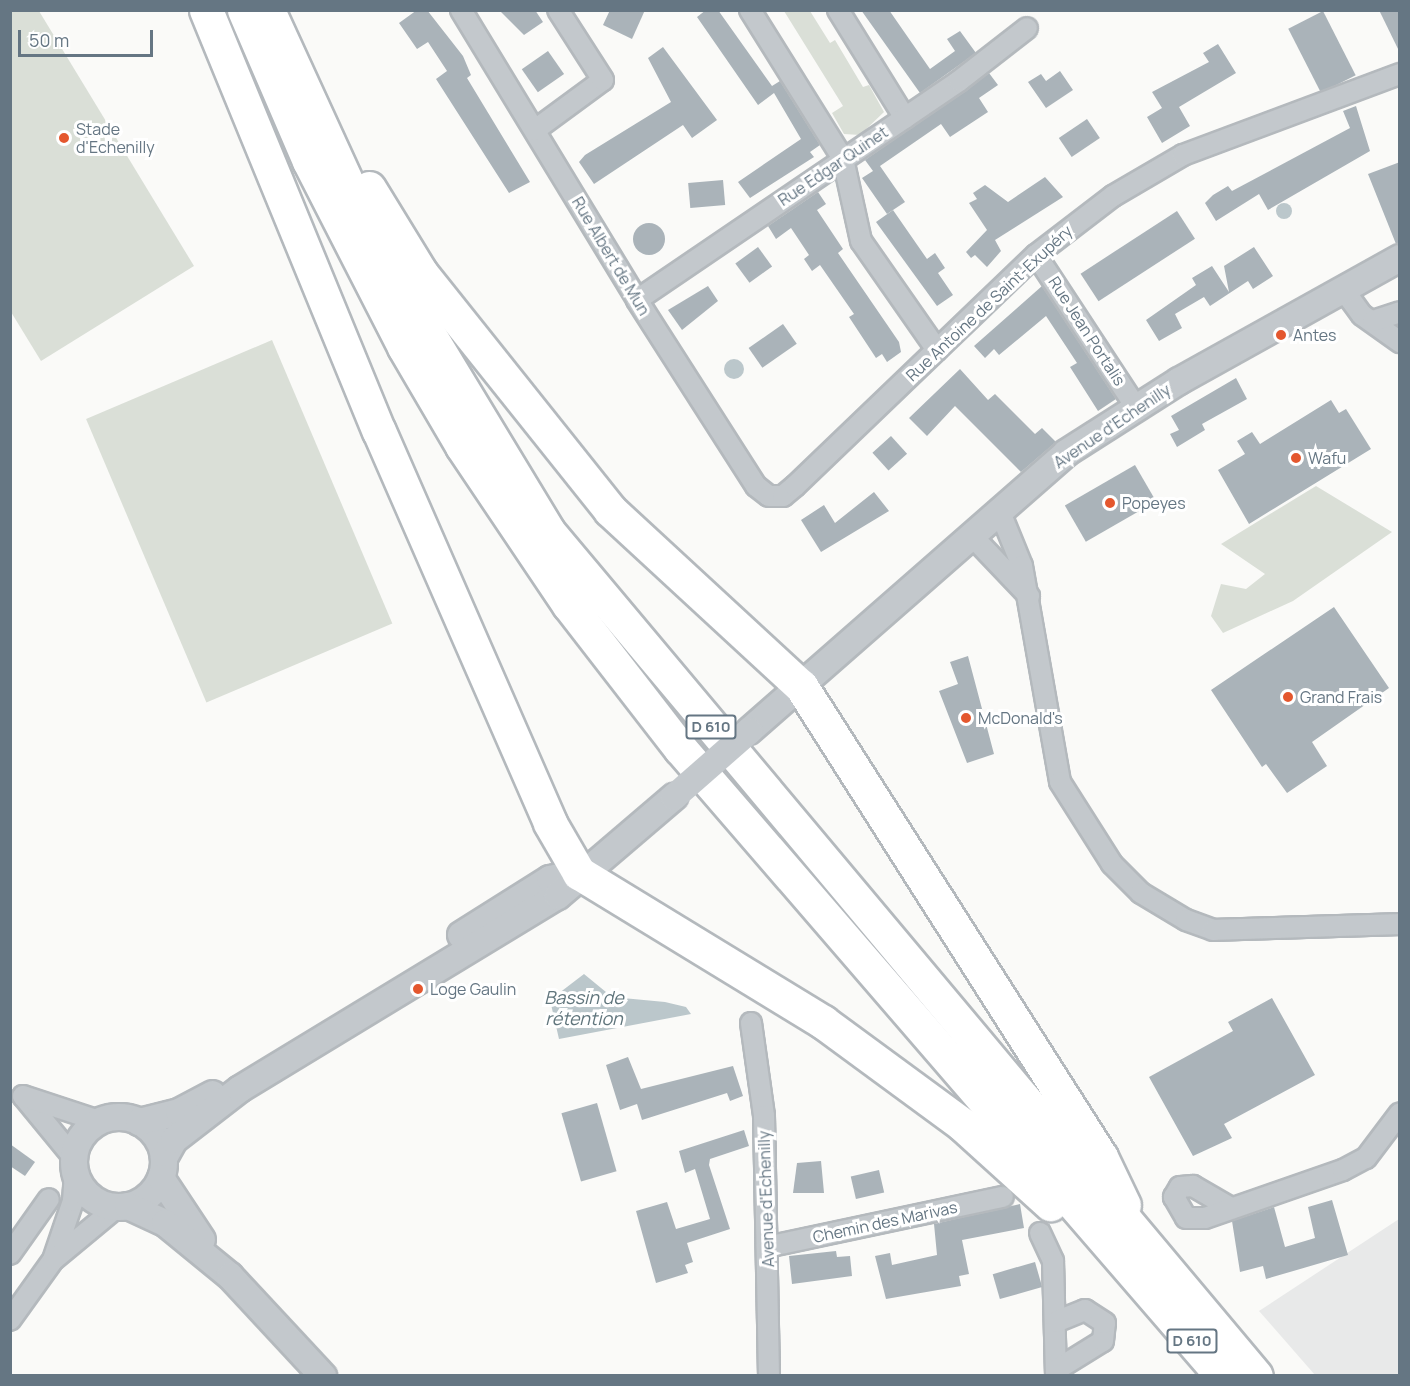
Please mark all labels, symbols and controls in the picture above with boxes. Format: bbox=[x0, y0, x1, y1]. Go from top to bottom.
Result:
scale bar bbox=[21, 18, 156, 56]
text: 50 m bbox=[29, 28, 69, 52]
place label: Stade d'Echenilly bbox=[76, 119, 155, 157]
street label: Rue Edgar Quinet bbox=[775, 122, 891, 210]
marker: Stade d'Echenilly bbox=[57, 131, 71, 145]
street label: Rue Albert de Mun bbox=[568, 193, 654, 319]
street label: Rue Antoine de Saint-Exupéry bbox=[902, 221, 1076, 385]
street label: Rue Jean Portalis bbox=[1045, 273, 1129, 389]
place label: Antes bbox=[1293, 325, 1336, 345]
marker: Antes bbox=[1274, 328, 1288, 342]
street label: Avenue d'Echenilly bbox=[1050, 380, 1174, 472]
place label: Wafu bbox=[1308, 448, 1346, 468]
marker: Wafu bbox=[1289, 451, 1303, 465]
place label: Popeyes bbox=[1122, 493, 1186, 513]
marker: Popeyes bbox=[1103, 496, 1117, 510]
place label: Grand Frais bbox=[1300, 687, 1382, 707]
marker: Grand Frais bbox=[1281, 690, 1295, 704]
place label: McDonald's bbox=[978, 708, 1063, 728]
marker: McDonald's bbox=[959, 711, 973, 725]
road number: D 610 bbox=[684, 715, 738, 739]
place label: Loge Gaulin bbox=[430, 979, 516, 999]
marker: Loge Gaulin bbox=[411, 982, 425, 996]
water label: Bassin de rétention bbox=[544, 987, 624, 1030]
street label: Avenue d'Echenilly bbox=[754, 1130, 778, 1268]
street label: Chemin des Marivas bbox=[811, 1197, 959, 1247]
road number: D 610 bbox=[1165, 1329, 1219, 1353]

